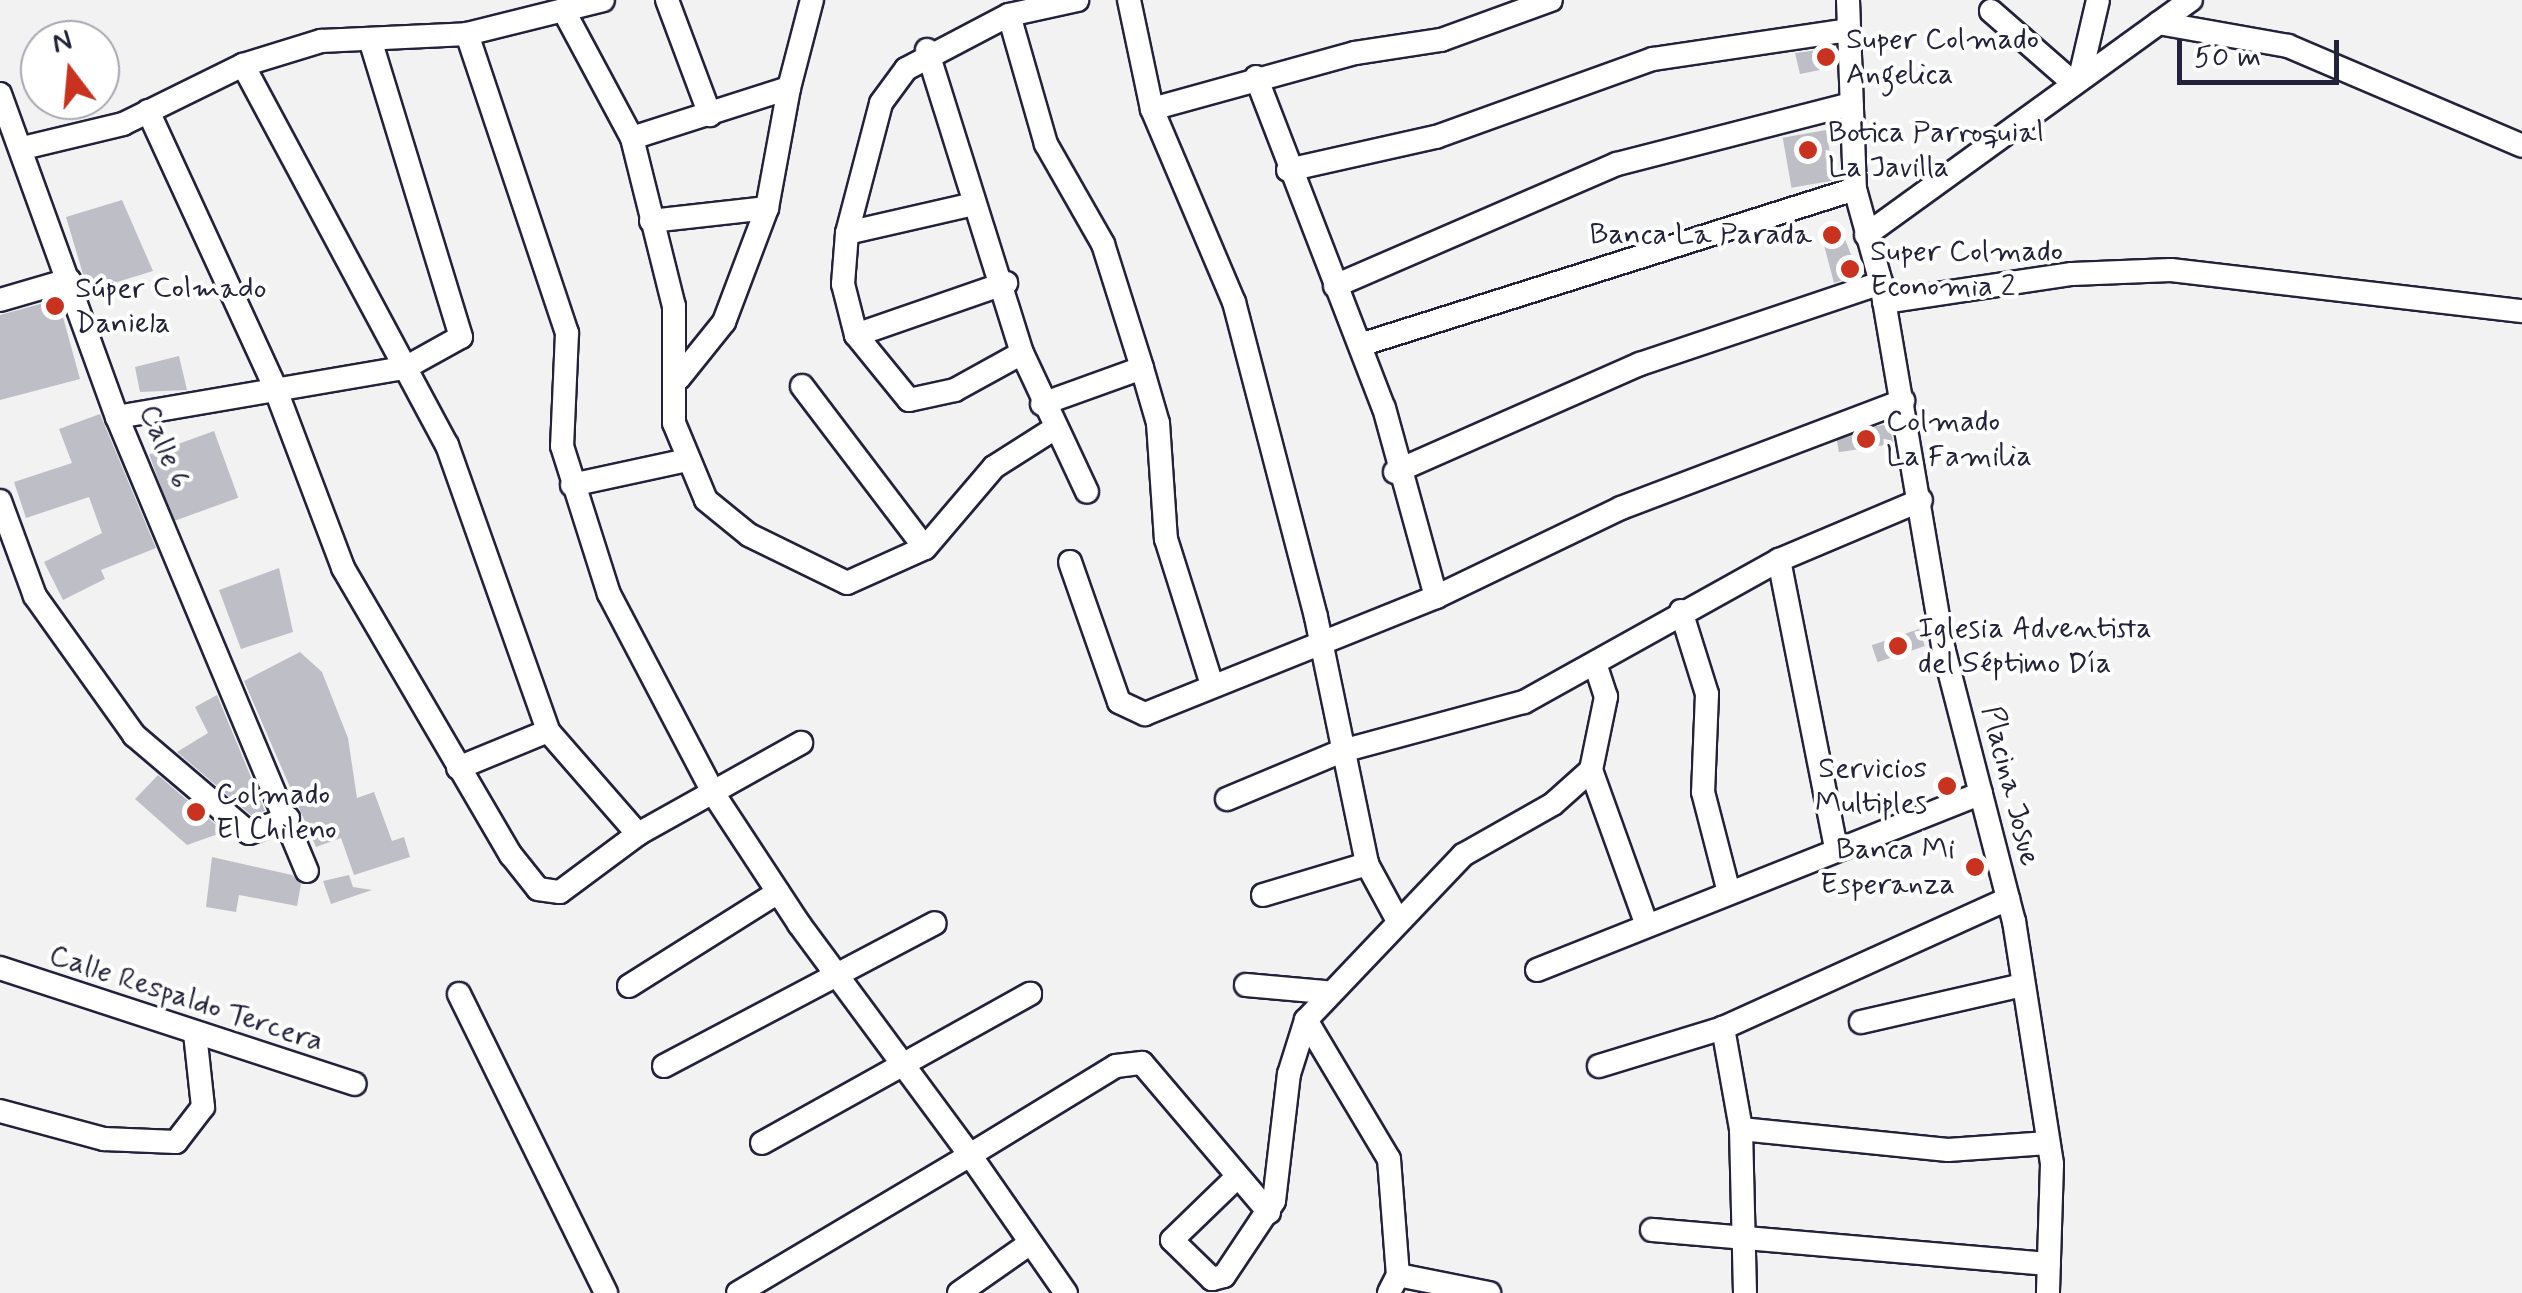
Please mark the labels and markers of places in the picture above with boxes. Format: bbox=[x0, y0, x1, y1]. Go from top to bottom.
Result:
place label: Super Colmado Angelica bbox=[1846, 22, 2039, 92]
marker: Super Colmado Angelica bbox=[1815, 46, 1837, 68]
place label: Botica Parroquial La Javilla bbox=[1828, 115, 2043, 186]
marker: Botica Parroquial La Javilla bbox=[1797, 139, 1819, 161]
place label: Banca La Parada bbox=[1592, 217, 1812, 253]
marker: Banca La Parada bbox=[1821, 224, 1843, 246]
place label: Super Colmado Economia 2 bbox=[1870, 234, 2063, 304]
marker: Super Colmado Economia 2 bbox=[1839, 258, 1861, 280]
place label: Súper Colmado Daniela bbox=[75, 271, 266, 342]
marker: Súper Colmado Daniela bbox=[44, 295, 66, 317]
place label: Colmado La Familia bbox=[1886, 404, 2027, 474]
marker: Colmado La Familia bbox=[1855, 428, 1877, 450]
place label: Iglesia Adventista del Séptimo Día bbox=[1918, 611, 2152, 682]
marker: Iglesia Adventista del Séptimo Día bbox=[1887, 635, 1909, 657]
place label: Servicios Multiples bbox=[1815, 751, 1927, 822]
marker: Servicios Multiples bbox=[1936, 775, 1958, 797]
place label: Colmado El Chileno bbox=[216, 777, 340, 848]
marker: Colmado El Chileno bbox=[185, 801, 207, 823]
place label: Banca Mi Esperanza bbox=[1820, 832, 1955, 902]
marker: Banca Mi Esperanza bbox=[1964, 856, 1986, 878]

